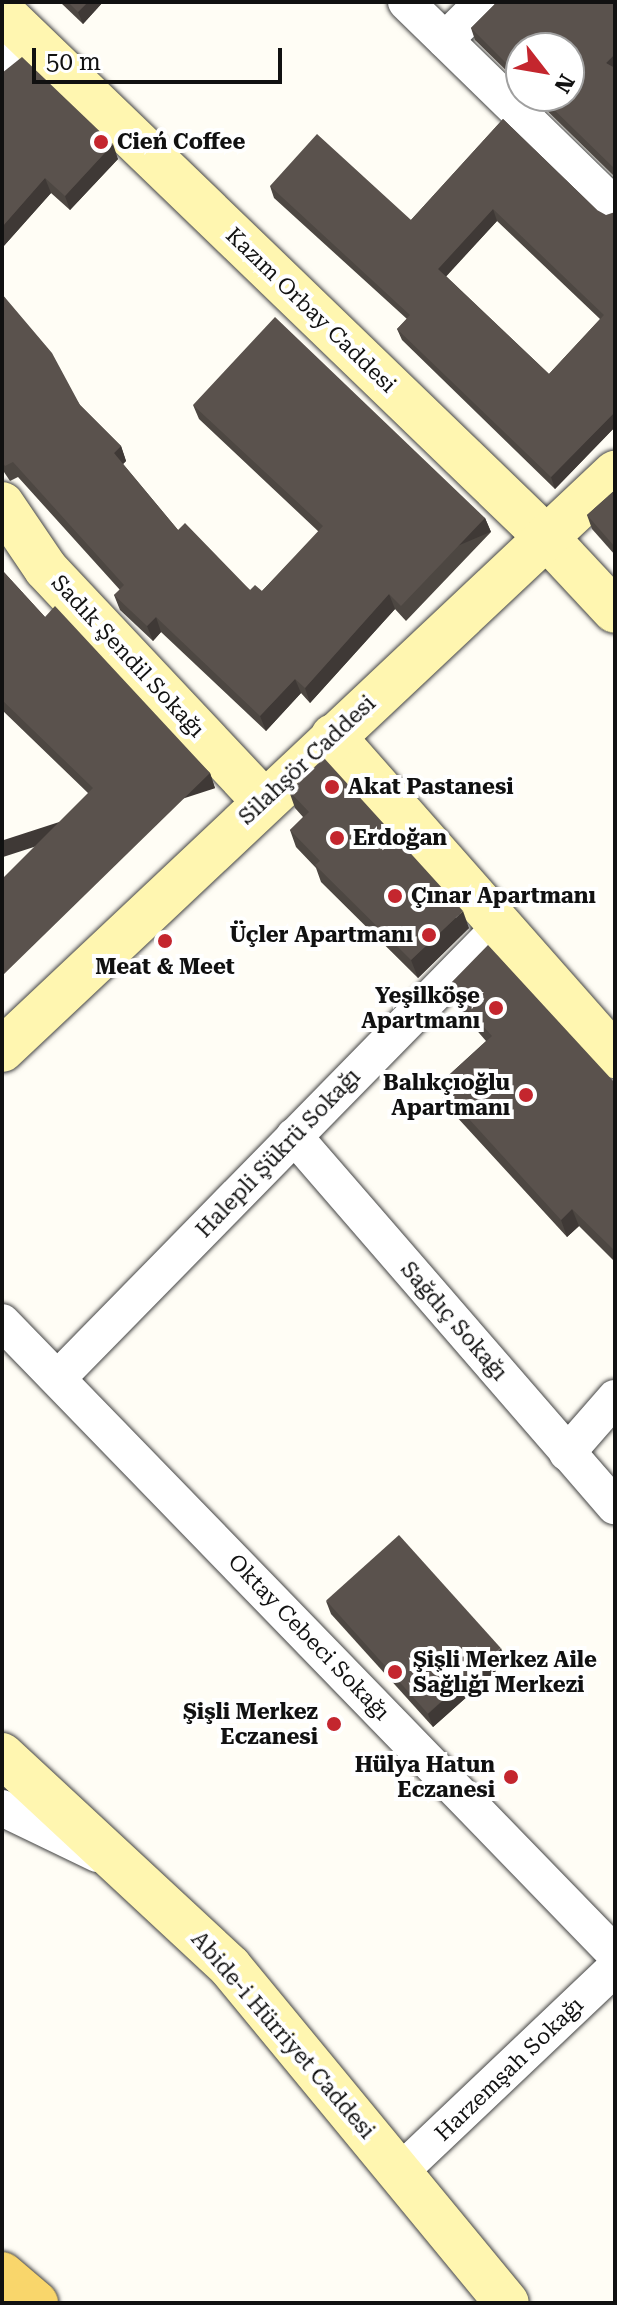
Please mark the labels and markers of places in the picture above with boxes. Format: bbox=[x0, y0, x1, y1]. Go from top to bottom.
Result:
place label: Cień Coffee bbox=[117, 129, 245, 155]
marker: Cień Coffee bbox=[92, 133, 110, 151]
place label: Akat Pastanesi bbox=[348, 774, 514, 800]
marker: Akat Pastanesi bbox=[323, 778, 341, 796]
place label: Erdoğan bbox=[353, 825, 447, 851]
marker: Erdoğan bbox=[328, 829, 346, 847]
place label: Çınar Apartmanı bbox=[411, 883, 596, 909]
marker: Çınar Apartmanı bbox=[386, 887, 404, 905]
place label: Üçler Apartmanı bbox=[230, 922, 413, 948]
marker: Üçler Apartmanı bbox=[420, 926, 438, 944]
marker: Meat & Meet bbox=[156, 932, 174, 950]
place label: Meat & Meet bbox=[95, 954, 235, 980]
place label: Yeşilköşe Apartmanı bbox=[361, 982, 480, 1034]
marker: Yeşilköşe Apartmanı bbox=[487, 999, 505, 1017]
place label: Balıkçıoğlu Apartmanı bbox=[383, 1069, 510, 1120]
marker: Balıkçıoğlu Apartmanı bbox=[517, 1086, 535, 1104]
place label: Şişli Merkez Aile Sağlığı Merkezi bbox=[413, 1646, 597, 1698]
marker: Şişli Merkez Aile Sağlığı Merkezi bbox=[384, 1661, 406, 1683]
place label: Şişli Merkez Eczanesi bbox=[183, 1698, 318, 1750]
marker: Şişli Merkez Eczanesi bbox=[325, 1715, 343, 1733]
place label: Hülya Hatun Eczanesi bbox=[355, 1751, 495, 1802]
marker: Hülya Hatun Eczanesi bbox=[502, 1768, 520, 1786]

